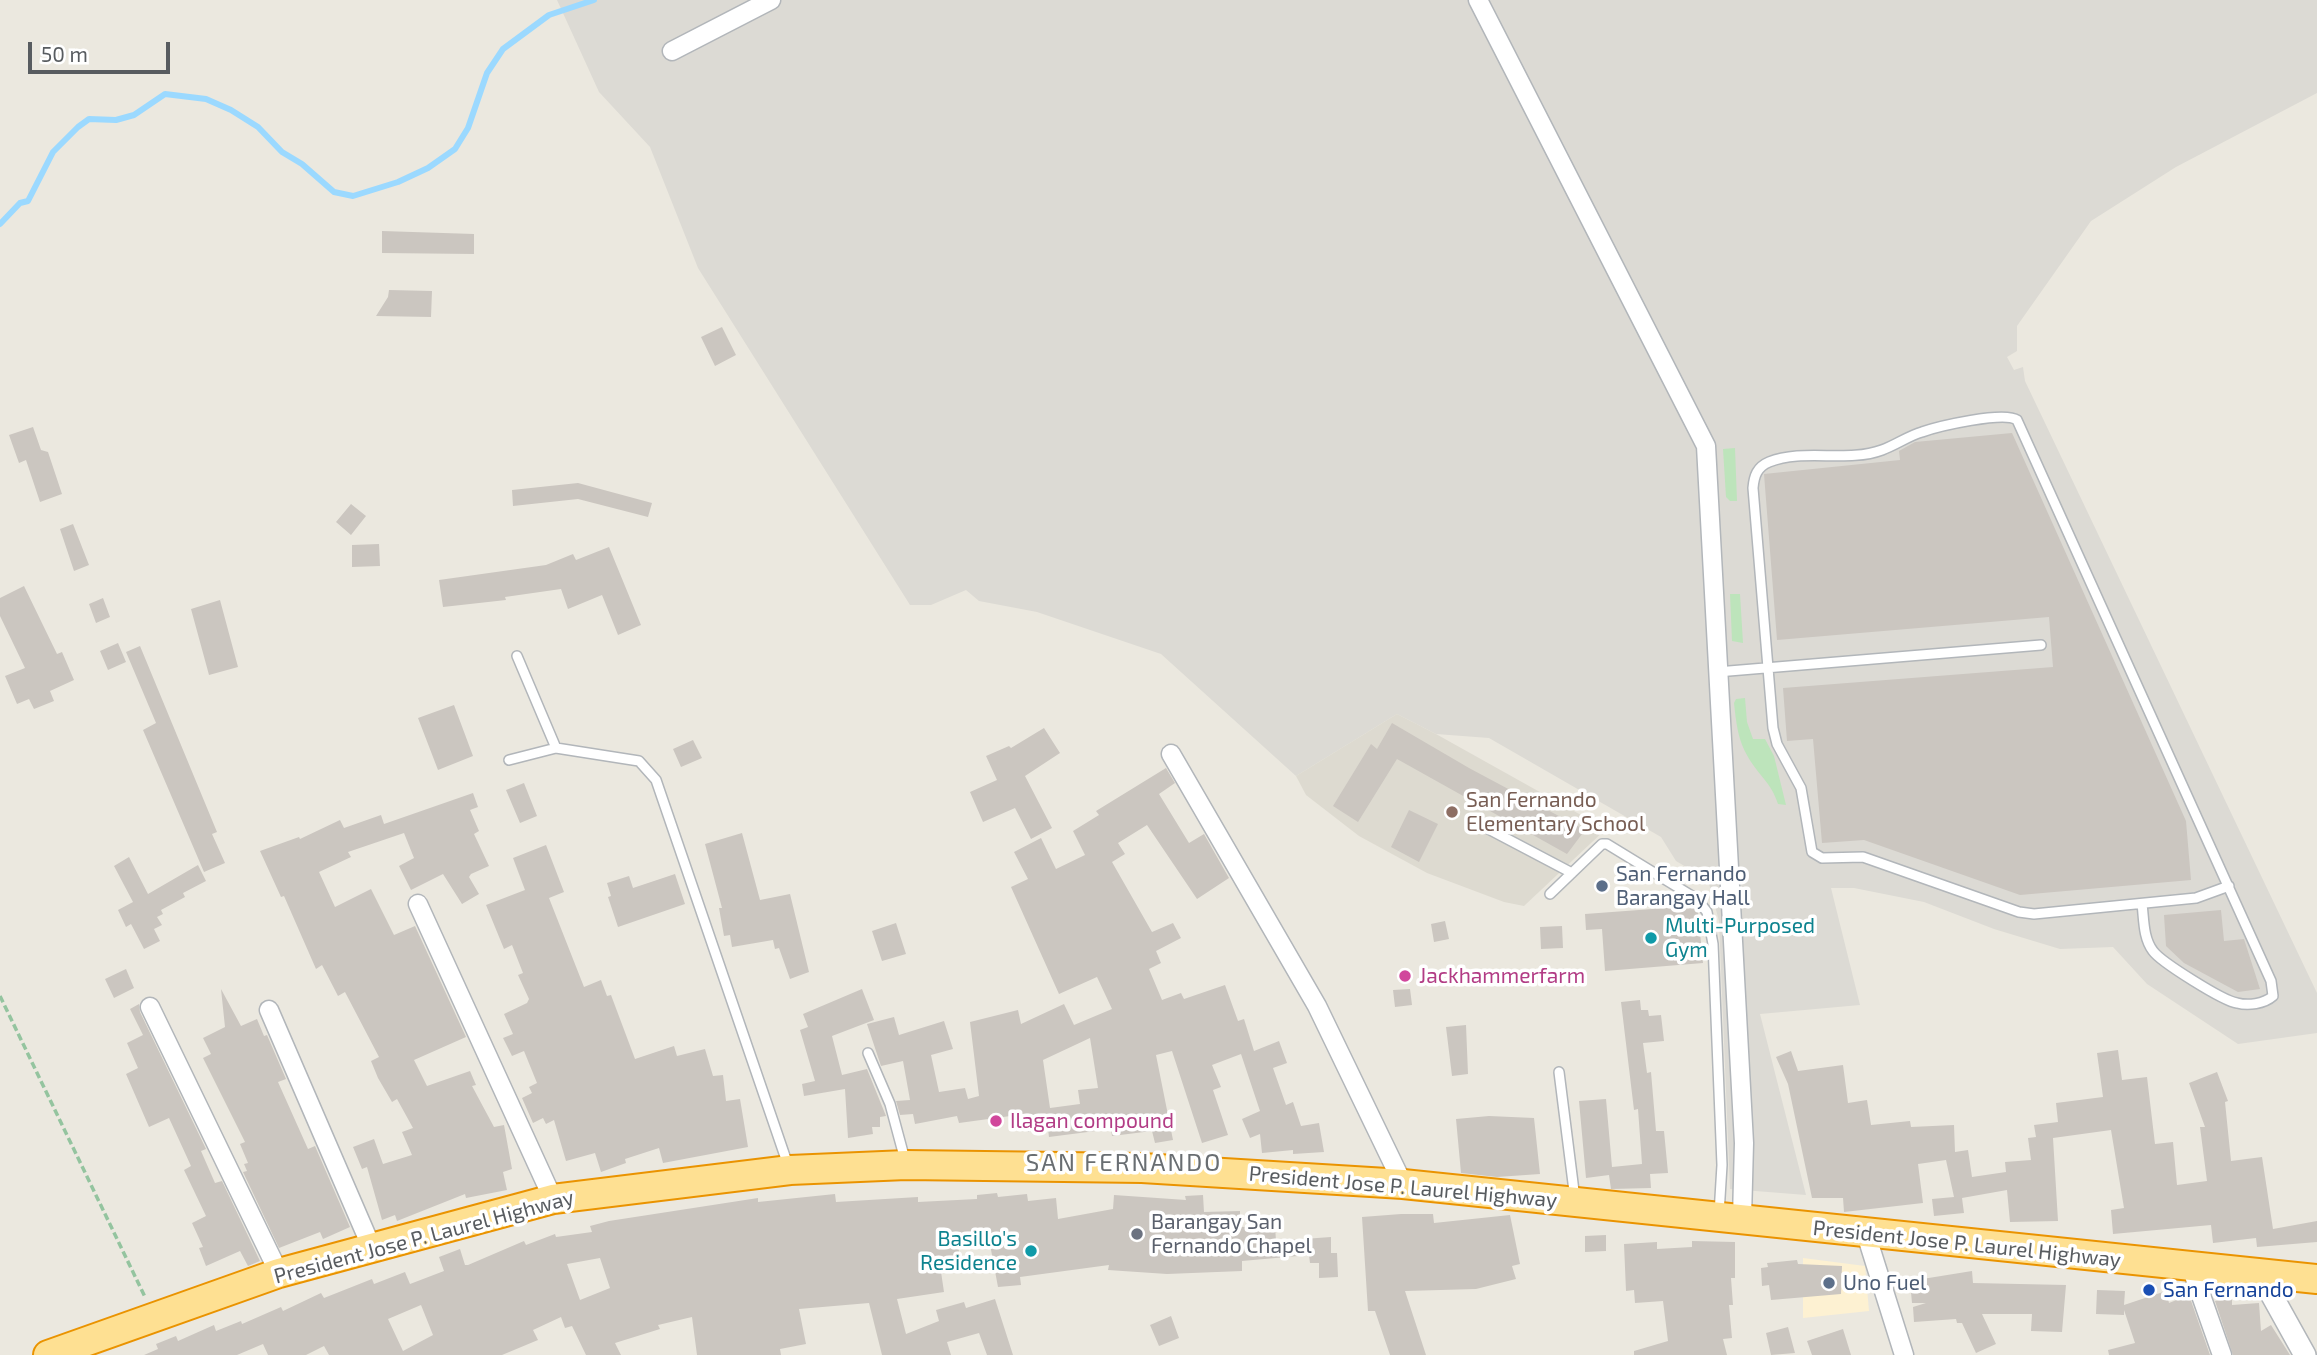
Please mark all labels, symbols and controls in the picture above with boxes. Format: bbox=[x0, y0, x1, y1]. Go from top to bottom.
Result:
scale bar bbox=[32, 28, 173, 72]
text: 50 m bbox=[41, 41, 88, 66]
place label: San Fernando Elementary School bbox=[1466, 787, 1645, 837]
marker: San Fernando Elementary School bbox=[1444, 804, 1460, 820]
place label: San Fernando Barangay Hall bbox=[1616, 861, 1750, 911]
marker: San Fernando Barangay Hall bbox=[1594, 878, 1610, 894]
place label: Multi-Purposed Gym bbox=[1665, 913, 1815, 963]
marker: Multi-Purposed Gym bbox=[1643, 930, 1659, 946]
place label: Jackhammerfarm bbox=[1419, 963, 1585, 989]
marker: Jackhammerfarm bbox=[1397, 968, 1413, 984]
place label: Ilagan compound bbox=[1010, 1108, 1174, 1134]
marker: Ilagan compound bbox=[988, 1113, 1004, 1129]
district label: SAN FERNANDO bbox=[1027, 1149, 1221, 1177]
street label: President Jose P. Laurel Highway bbox=[1248, 1161, 1558, 1213]
street label: President Jose P. Laurel Highway bbox=[271, 1185, 577, 1289]
place label: Barangay San Fernando Chapel bbox=[1151, 1209, 1312, 1259]
street label: President Jose P. Laurel Highway bbox=[1812, 1215, 2122, 1273]
place label: Basillo's Residence bbox=[920, 1226, 1017, 1276]
marker: Barangay San Fernando Chapel bbox=[1129, 1226, 1145, 1242]
marker: Basillo's Residence bbox=[1023, 1243, 1039, 1259]
place label: Uno Fuel bbox=[1843, 1270, 1926, 1296]
marker: Uno Fuel bbox=[1821, 1275, 1837, 1291]
place label: San Fernando bbox=[2163, 1277, 2294, 1303]
marker: San Fernando bbox=[2141, 1282, 2157, 1298]

